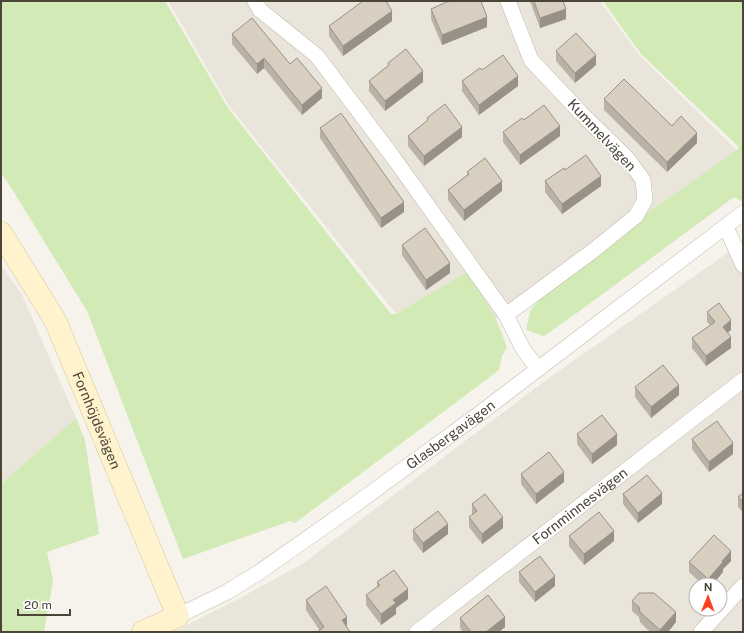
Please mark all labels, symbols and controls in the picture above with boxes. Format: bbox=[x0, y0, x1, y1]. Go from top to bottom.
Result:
street label: Kummelvägen bbox=[565, 96, 639, 174]
street label: Fornhöjdsvägen bbox=[69, 369, 124, 471]
street label: Glasbergavägen bbox=[403, 397, 498, 473]
street label: Fornminnesvägen bbox=[529, 464, 631, 548]
north arrow bbox=[688, 577, 728, 617]
text: N bbox=[704, 581, 713, 593]
scale bar bbox=[18, 591, 70, 617]
text: 20 m bbox=[24, 598, 52, 612]

